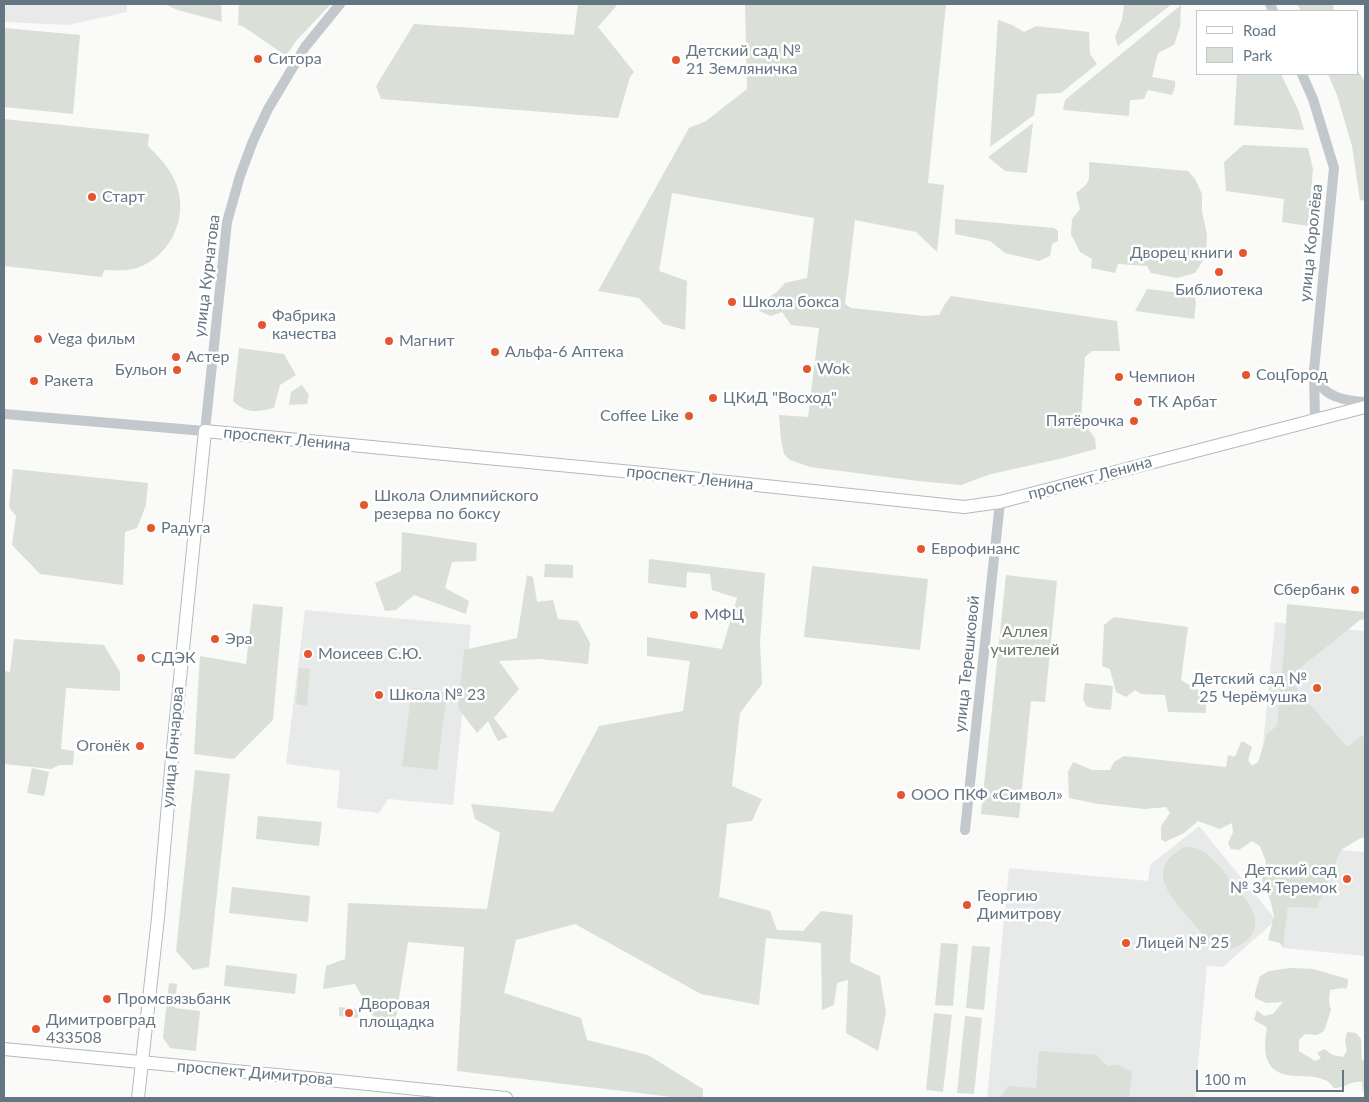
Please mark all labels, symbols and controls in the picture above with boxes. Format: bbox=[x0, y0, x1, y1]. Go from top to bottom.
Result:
legend bbox=[1196, 10, 1359, 75]
text: Road bbox=[1243, 21, 1276, 39]
place label: Детский сад № 21 Земляничка bbox=[686, 41, 801, 79]
text: Park bbox=[1243, 46, 1272, 64]
place label: Ситора bbox=[268, 49, 322, 69]
marker: Ситора bbox=[252, 53, 264, 65]
marker: Детский сад № 21 Земляничка bbox=[670, 54, 682, 66]
street label: улица Королёва bbox=[1295, 183, 1327, 303]
place label: Старт bbox=[102, 187, 145, 207]
marker: Старт bbox=[86, 191, 98, 203]
street label: улица Курчатова bbox=[190, 213, 224, 339]
place label: Дворец книги bbox=[1130, 243, 1233, 263]
marker: Дворец книги bbox=[1237, 247, 1249, 259]
marker: Библиотека bbox=[1213, 266, 1225, 278]
place label: Библиотека bbox=[1175, 280, 1263, 300]
place label: Школа бокса bbox=[742, 292, 839, 312]
marker: Школа бокса bbox=[726, 296, 738, 308]
place label: Фабрика качества bbox=[272, 306, 337, 344]
marker: Фабрика качества bbox=[256, 319, 268, 331]
place label: Vega фильм bbox=[48, 329, 135, 349]
place label: Магнит bbox=[399, 331, 454, 351]
marker: Vega фильм bbox=[32, 333, 44, 345]
marker: Магнит bbox=[383, 335, 395, 347]
place label: Альфа-6 Аптека bbox=[505, 342, 624, 362]
marker: Альфа-6 Аптека bbox=[489, 346, 501, 358]
place label: Астер bbox=[186, 347, 229, 367]
marker: Астер bbox=[170, 351, 182, 363]
place label: Wok bbox=[817, 359, 850, 379]
place label: Бульон bbox=[115, 360, 167, 380]
marker: Wok bbox=[801, 363, 813, 375]
marker: Бульон bbox=[171, 364, 183, 376]
place label: СоцГород bbox=[1256, 365, 1328, 385]
place label: Чемпион bbox=[1129, 367, 1195, 387]
marker: СоцГород bbox=[1240, 369, 1252, 381]
place label: Ракета bbox=[44, 371, 94, 391]
marker: Чемпион bbox=[1113, 371, 1125, 383]
marker: Ракета bbox=[28, 375, 40, 387]
place label: ЦКиД "Восход" bbox=[723, 388, 837, 408]
marker: ЦКиД "Восход" bbox=[707, 392, 719, 404]
place label: ТК Арбат bbox=[1148, 392, 1217, 412]
marker: ТК Арбат bbox=[1132, 396, 1144, 408]
place label: Coffee Like bbox=[600, 406, 679, 426]
marker: Coffee Like bbox=[683, 410, 695, 422]
place label: Пятёрочка bbox=[1046, 411, 1124, 431]
marker: Пятёрочка bbox=[1128, 415, 1140, 427]
street label: проспект Ленина bbox=[223, 423, 351, 455]
street label: проспект Ленина bbox=[1026, 452, 1154, 504]
street label: проспект Ленина bbox=[626, 462, 754, 494]
place label: Школа Олимпийского резерва по боксу bbox=[374, 486, 539, 524]
marker: Школа Олимпийского резерва по боксу bbox=[358, 499, 370, 511]
place label: Радуга bbox=[161, 518, 211, 538]
marker: Радуга bbox=[145, 522, 157, 534]
place label: Еврофинанс bbox=[931, 539, 1020, 559]
marker: Еврофинанс bbox=[915, 543, 927, 555]
place label: Сбербанк bbox=[1273, 580, 1345, 600]
marker: Сбербанк bbox=[1349, 584, 1361, 596]
street label: улица Терешковой bbox=[950, 595, 984, 733]
place label: МФЦ bbox=[704, 605, 744, 625]
marker: МФЦ bbox=[688, 609, 700, 621]
park label: Аллея учителей bbox=[991, 622, 1059, 660]
place label: Эра bbox=[225, 629, 253, 649]
marker: Эра bbox=[209, 633, 221, 645]
place label: Моисеев С.Ю. bbox=[318, 644, 422, 664]
place label: СДЭК bbox=[151, 648, 196, 668]
marker: Моисеев С.Ю. bbox=[302, 648, 314, 660]
marker: СДЭК bbox=[135, 652, 147, 664]
place label: Детский сад № 25 Черёмушка bbox=[1192, 669, 1307, 707]
marker: Детский сад № 25 Черёмушка bbox=[1311, 682, 1323, 694]
street label: улица Гончарова bbox=[158, 685, 188, 809]
place label: Школа № 23 bbox=[389, 685, 485, 705]
marker: Школа № 23 bbox=[373, 689, 385, 701]
place label: Огонёк bbox=[76, 736, 130, 756]
marker: Огонёк bbox=[134, 740, 146, 752]
place label: ООО ПКФ «Символ» bbox=[911, 785, 1063, 805]
marker: ООО ПКФ «Символ» bbox=[895, 789, 907, 801]
place label: Детский сад № 34 Теремок bbox=[1230, 860, 1337, 898]
marker: Детский сад № 34 Теремок bbox=[1341, 873, 1353, 885]
place label: Георгию Димитрову bbox=[977, 886, 1061, 924]
marker: Георгию Димитрову bbox=[961, 899, 973, 911]
place label: Лицей № 25 bbox=[1136, 933, 1229, 953]
marker: Лицей № 25 bbox=[1120, 937, 1132, 949]
place label: Промсвязьбанк bbox=[117, 989, 231, 1009]
marker: Промсвязьбанк bbox=[101, 993, 113, 1005]
place label: Дворовая площадка bbox=[359, 994, 434, 1032]
marker: Дворовая площадка bbox=[343, 1007, 355, 1019]
place label: Димитровград 433508 bbox=[46, 1010, 156, 1048]
marker: Димитровград 433508 bbox=[30, 1023, 42, 1035]
street label: проспект Димитрова bbox=[176, 1057, 334, 1089]
scale bar bbox=[1199, 1060, 1346, 1092]
text: 100 m bbox=[1204, 1070, 1246, 1088]

